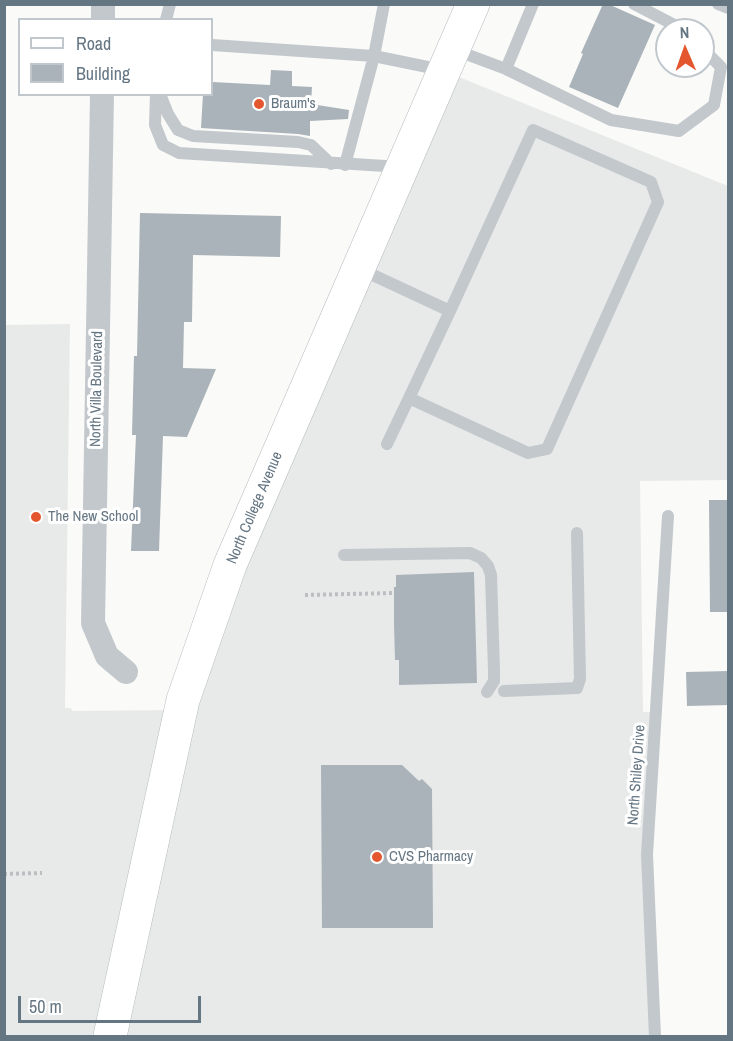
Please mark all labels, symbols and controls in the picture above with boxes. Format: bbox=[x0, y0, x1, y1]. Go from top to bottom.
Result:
legend bbox=[18, 18, 213, 96]
north arrow bbox=[655, 18, 715, 78]
text: N bbox=[679, 21, 690, 43]
text: Road bbox=[76, 31, 111, 56]
text: Building bbox=[76, 61, 130, 86]
place label: Braum's bbox=[271, 95, 316, 113]
marker: Braum's bbox=[252, 97, 266, 111]
street label: North Villa Boulevard bbox=[87, 331, 107, 447]
street label: North College Avenue bbox=[223, 449, 287, 567]
place label: The New School bbox=[48, 508, 138, 526]
marker: The New School bbox=[29, 510, 43, 524]
street label: North Shiley Drive bbox=[625, 724, 649, 826]
place label: CVS Pharmacy bbox=[389, 848, 473, 866]
marker: CVS Pharmacy bbox=[370, 850, 384, 864]
scale bar bbox=[21, 984, 204, 1022]
text: 50 m bbox=[29, 994, 62, 1019]

